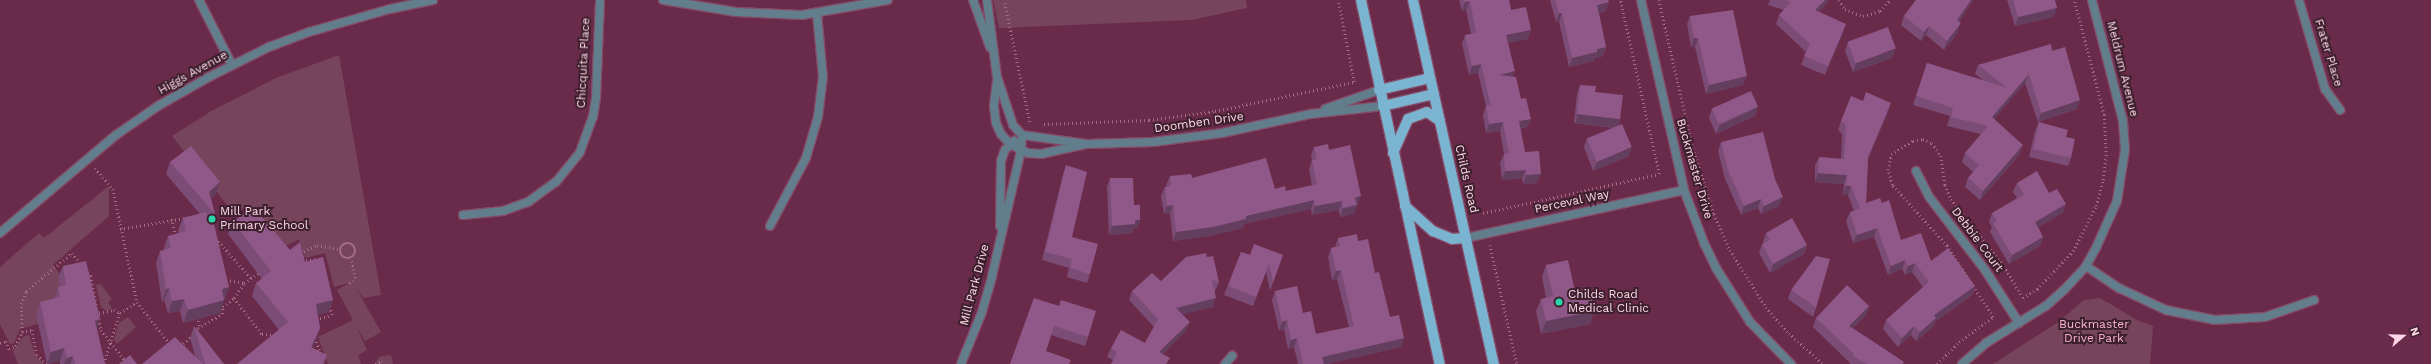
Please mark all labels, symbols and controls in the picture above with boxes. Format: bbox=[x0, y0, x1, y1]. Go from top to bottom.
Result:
street label: Chicquita Place bbox=[574, 17, 594, 109]
street label: Frater Place bbox=[2311, 17, 2345, 89]
street label: Meldrum Avenue bbox=[2103, 19, 2141, 119]
street label: Higgs Avenue bbox=[156, 48, 230, 98]
street label: Doomben Drive bbox=[1153, 110, 1245, 136]
street label: Buckmaster Drive bbox=[1673, 117, 1715, 221]
street label: Childs Road bbox=[1451, 143, 1481, 215]
street label: Perceval Way bbox=[1533, 187, 1611, 217]
place label: Mill Park Primary School bbox=[220, 205, 309, 233]
street label: Debbie Court bbox=[1948, 205, 2006, 275]
marker: Mill Park Primary School bbox=[207, 214, 217, 224]
street label: Mill Park Drive bbox=[957, 242, 993, 328]
place label: Childs Road Medical Clinic bbox=[1568, 288, 1650, 316]
marker: Childs Road Medical Clinic bbox=[1553, 296, 1565, 308]
north arrow bbox=[2383, 316, 2423, 356]
park label: Buckmaster Drive Park bbox=[2059, 318, 2129, 346]
text: N bbox=[2407, 326, 2422, 338]

